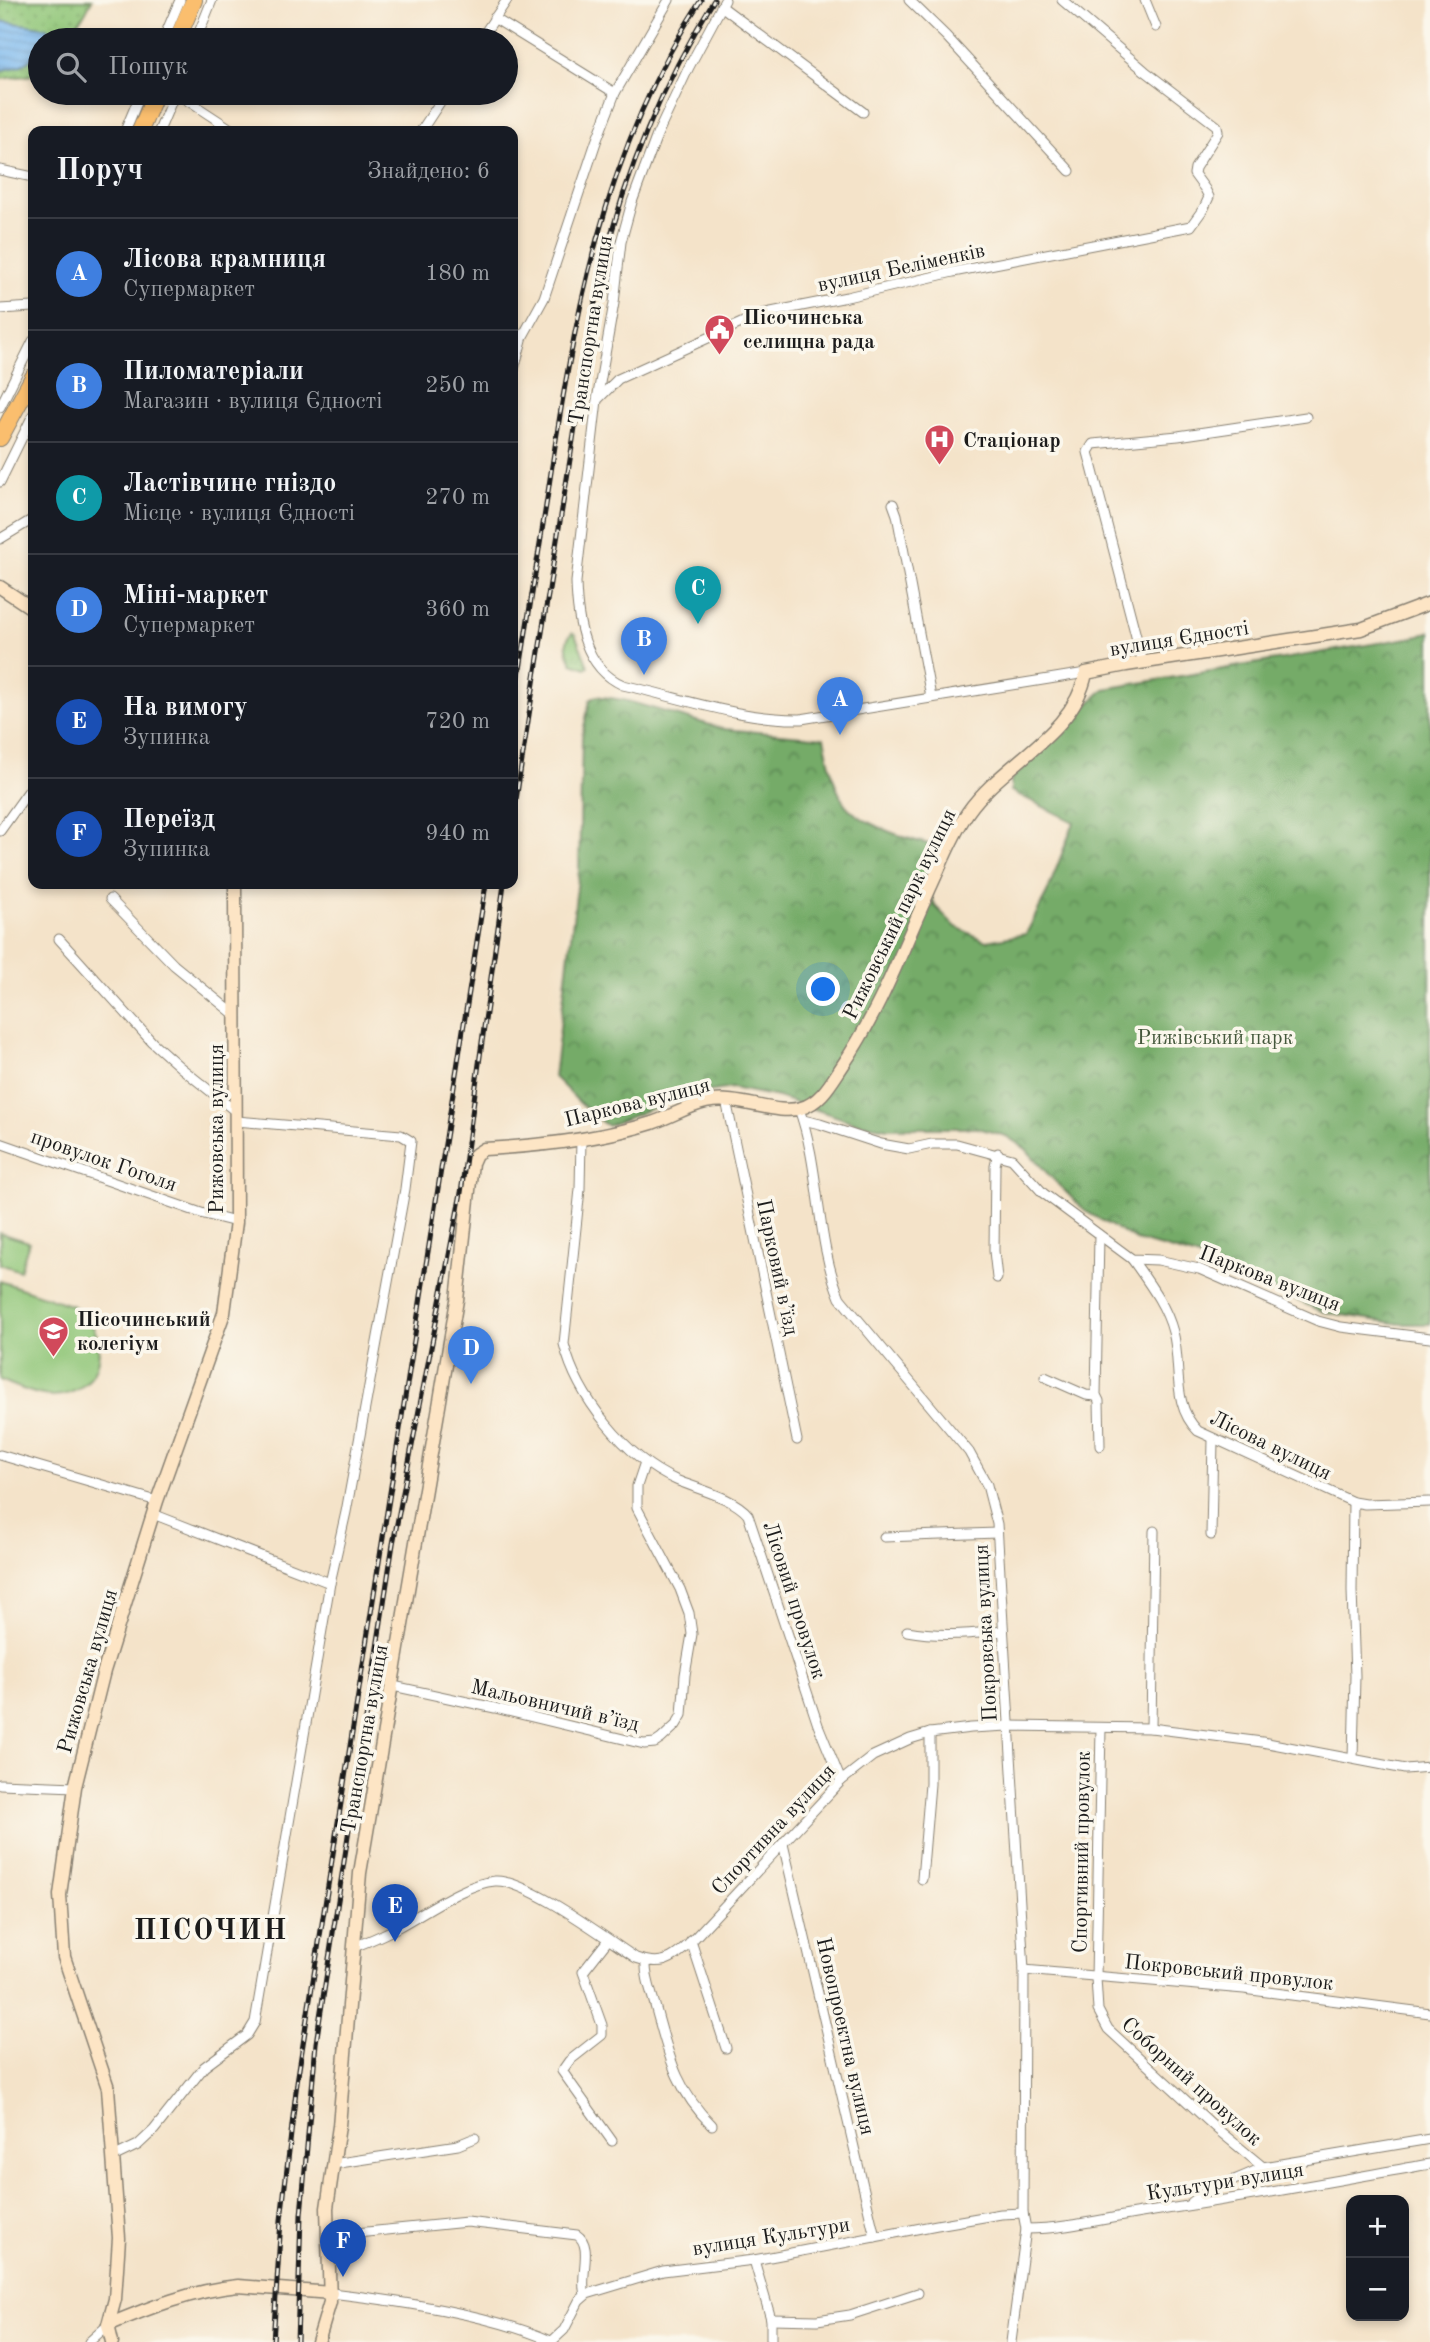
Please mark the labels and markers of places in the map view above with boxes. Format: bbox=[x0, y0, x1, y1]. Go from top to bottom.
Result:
place label: Пісочинська селищна рада bbox=[743, 308, 875, 353]
public building icon: Пісочинська селищна рада bbox=[703, 312, 737, 356]
hospital icon: Стаціонар bbox=[923, 423, 957, 467]
place label: Стаціонар bbox=[963, 431, 1061, 452]
pin: C bbox=[675, 566, 721, 624]
pin: B bbox=[621, 617, 667, 675]
pin: A bbox=[817, 677, 863, 735]
place label: Пісочинський колегіум bbox=[77, 1310, 211, 1355]
school or university icon: Пісочинський колегіум bbox=[37, 1314, 71, 1358]
pin: D bbox=[448, 1326, 494, 1384]
pin: E bbox=[372, 1884, 418, 1942]
pin: F bbox=[320, 2219, 366, 2277]

